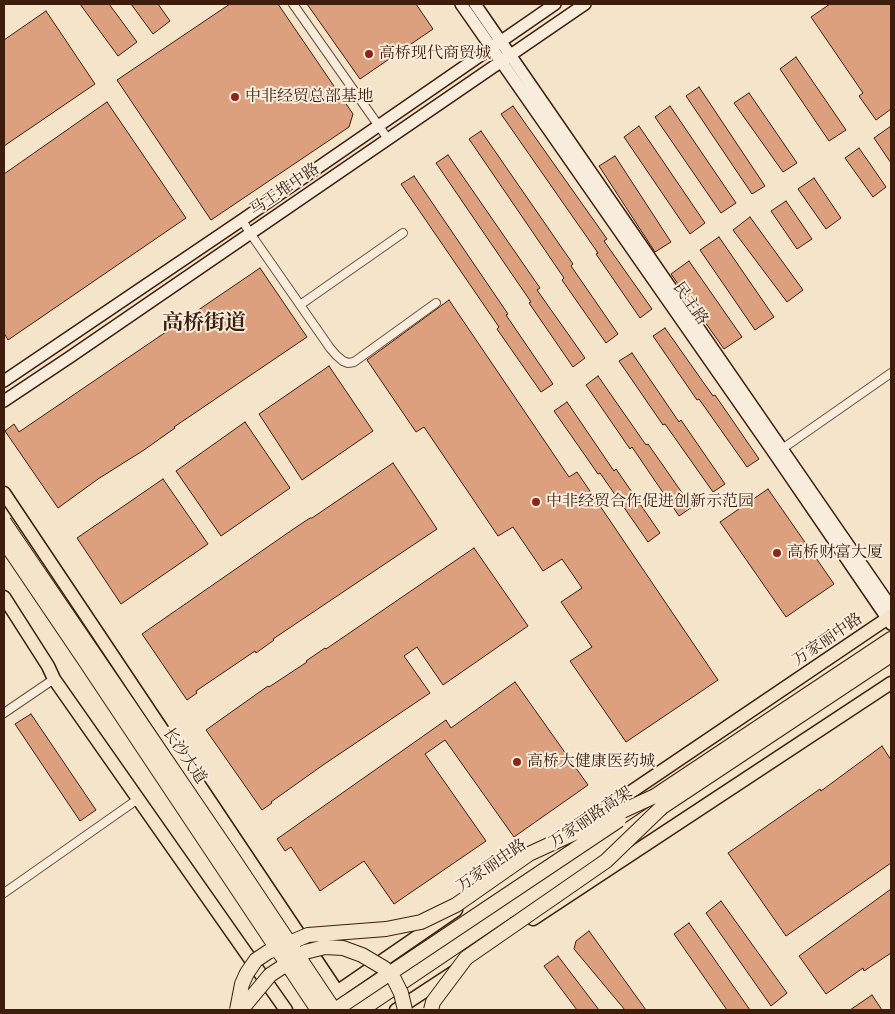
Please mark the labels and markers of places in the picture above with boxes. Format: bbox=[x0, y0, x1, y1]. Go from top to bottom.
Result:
place label: 高桥现代商贸城 bbox=[379, 44, 491, 64]
marker: 高桥现代商贸城 bbox=[363, 48, 375, 60]
place label: 中非经贸总部基地 bbox=[245, 87, 373, 107]
marker: 中非经贸总部基地 bbox=[229, 91, 241, 103]
place label: 中非经贸合作促进创新示范园 bbox=[546, 492, 754, 512]
marker: 中非经贸合作促进创新示范园 bbox=[530, 496, 542, 508]
place label: 高桥财富大厦 bbox=[787, 543, 883, 563]
marker: 高桥财富大厦 bbox=[771, 547, 783, 559]
place label: 高桥大健康医药城 bbox=[527, 752, 655, 772]
marker: 高桥大健康医药城 bbox=[511, 756, 523, 768]

